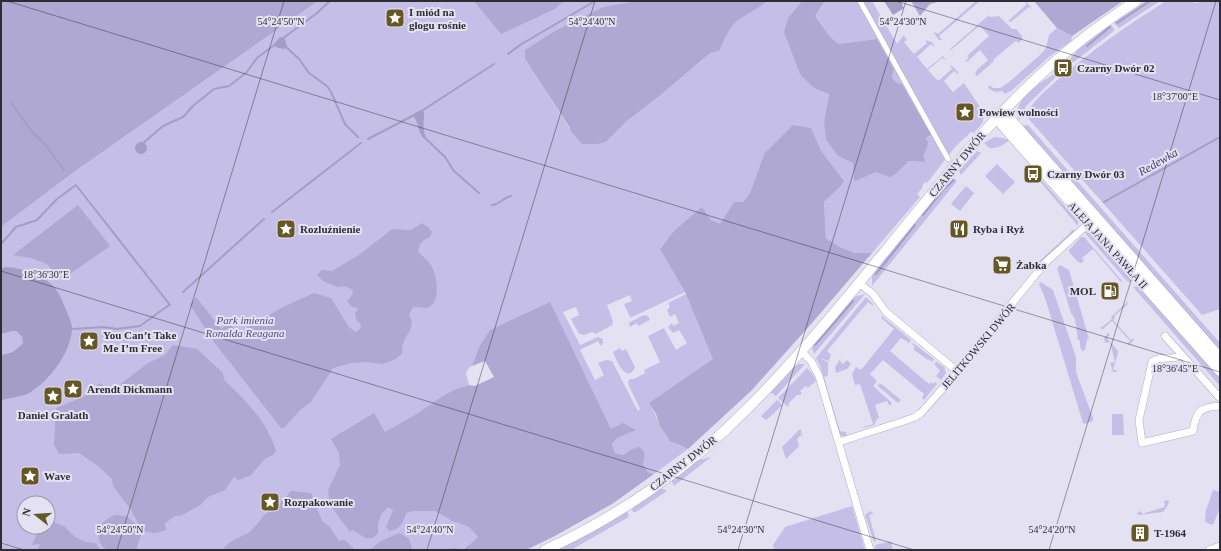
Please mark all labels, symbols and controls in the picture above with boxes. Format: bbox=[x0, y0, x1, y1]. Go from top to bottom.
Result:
place label: I miód na głogu rośnie bbox=[409, 6, 466, 31]
place icon: I miód na głogu rośnie bbox=[384, 7, 406, 29]
text: 54°24'50"N bbox=[257, 16, 305, 27]
text: 54°24'40"N bbox=[568, 16, 616, 27]
text: 54°24'30"N bbox=[879, 16, 927, 27]
bus stop icon: Czarny Dwór 02 bbox=[1052, 57, 1074, 79]
place label: Czarny Dwór 02 bbox=[1077, 62, 1155, 74]
text: 18°37'00"E bbox=[1152, 91, 1198, 102]
place icon: Powiew wolności bbox=[954, 101, 976, 123]
place label: Powiew wolności bbox=[979, 106, 1058, 118]
street label: CZARNY DWÓR bbox=[926, 129, 988, 199]
water label: Redewka bbox=[1135, 145, 1180, 179]
bus stop icon: Czarny Dwór 03 bbox=[1022, 163, 1044, 185]
place label: Czarny Dwór 03 bbox=[1047, 168, 1125, 180]
street label: ALEJA JANA PAWŁA II bbox=[1066, 199, 1150, 291]
place icon: Rozluźnienie bbox=[275, 218, 297, 240]
restaurant icon: Ryba i Ryż bbox=[948, 218, 970, 240]
place label: Rozluźnienie bbox=[300, 223, 361, 235]
place label: Ryba i Ryż bbox=[973, 223, 1024, 235]
supermarket icon: Żabka bbox=[991, 254, 1013, 276]
place label: Żabka bbox=[1016, 259, 1047, 271]
text: 18°36'30"E bbox=[23, 269, 69, 280]
fuel station icon: MOL bbox=[1099, 280, 1121, 302]
place label: MOL bbox=[1070, 285, 1096, 297]
street label: JELITKOWSKI DWÓR bbox=[939, 300, 1018, 391]
park label: Park imienia Ronalda Reagana bbox=[204, 314, 285, 339]
place label: You Can’t Take Me I’m Free bbox=[103, 329, 176, 354]
place icon: You Can’t Take Me I’m Free bbox=[78, 330, 100, 352]
text: 18°36'45"E bbox=[1152, 363, 1198, 374]
place icon: Arendt Dickmann bbox=[62, 378, 84, 400]
place label: Arendt Dickmann bbox=[87, 383, 172, 395]
place icon: Daniel Gralath bbox=[42, 385, 64, 407]
place label: Daniel Gralath bbox=[18, 409, 88, 421]
street label: CZARNY DWÓR bbox=[647, 433, 719, 493]
place icon: Wave bbox=[19, 465, 41, 487]
place label: Wave bbox=[44, 470, 70, 482]
place icon: Rozpakowanie bbox=[259, 491, 281, 513]
north arrow bbox=[16, 495, 56, 535]
place label: Rozpakowanie bbox=[284, 496, 353, 508]
text: N bbox=[20, 506, 33, 518]
building icon: T-1964 bbox=[1129, 522, 1151, 544]
text: 54°24'50"N bbox=[96, 524, 144, 535]
text: 54°24'40"N bbox=[406, 524, 454, 535]
text: 54°24'30"N bbox=[717, 524, 765, 535]
text: 54°24'20"N bbox=[1028, 524, 1076, 535]
place label: T-1964 bbox=[1154, 527, 1186, 539]

